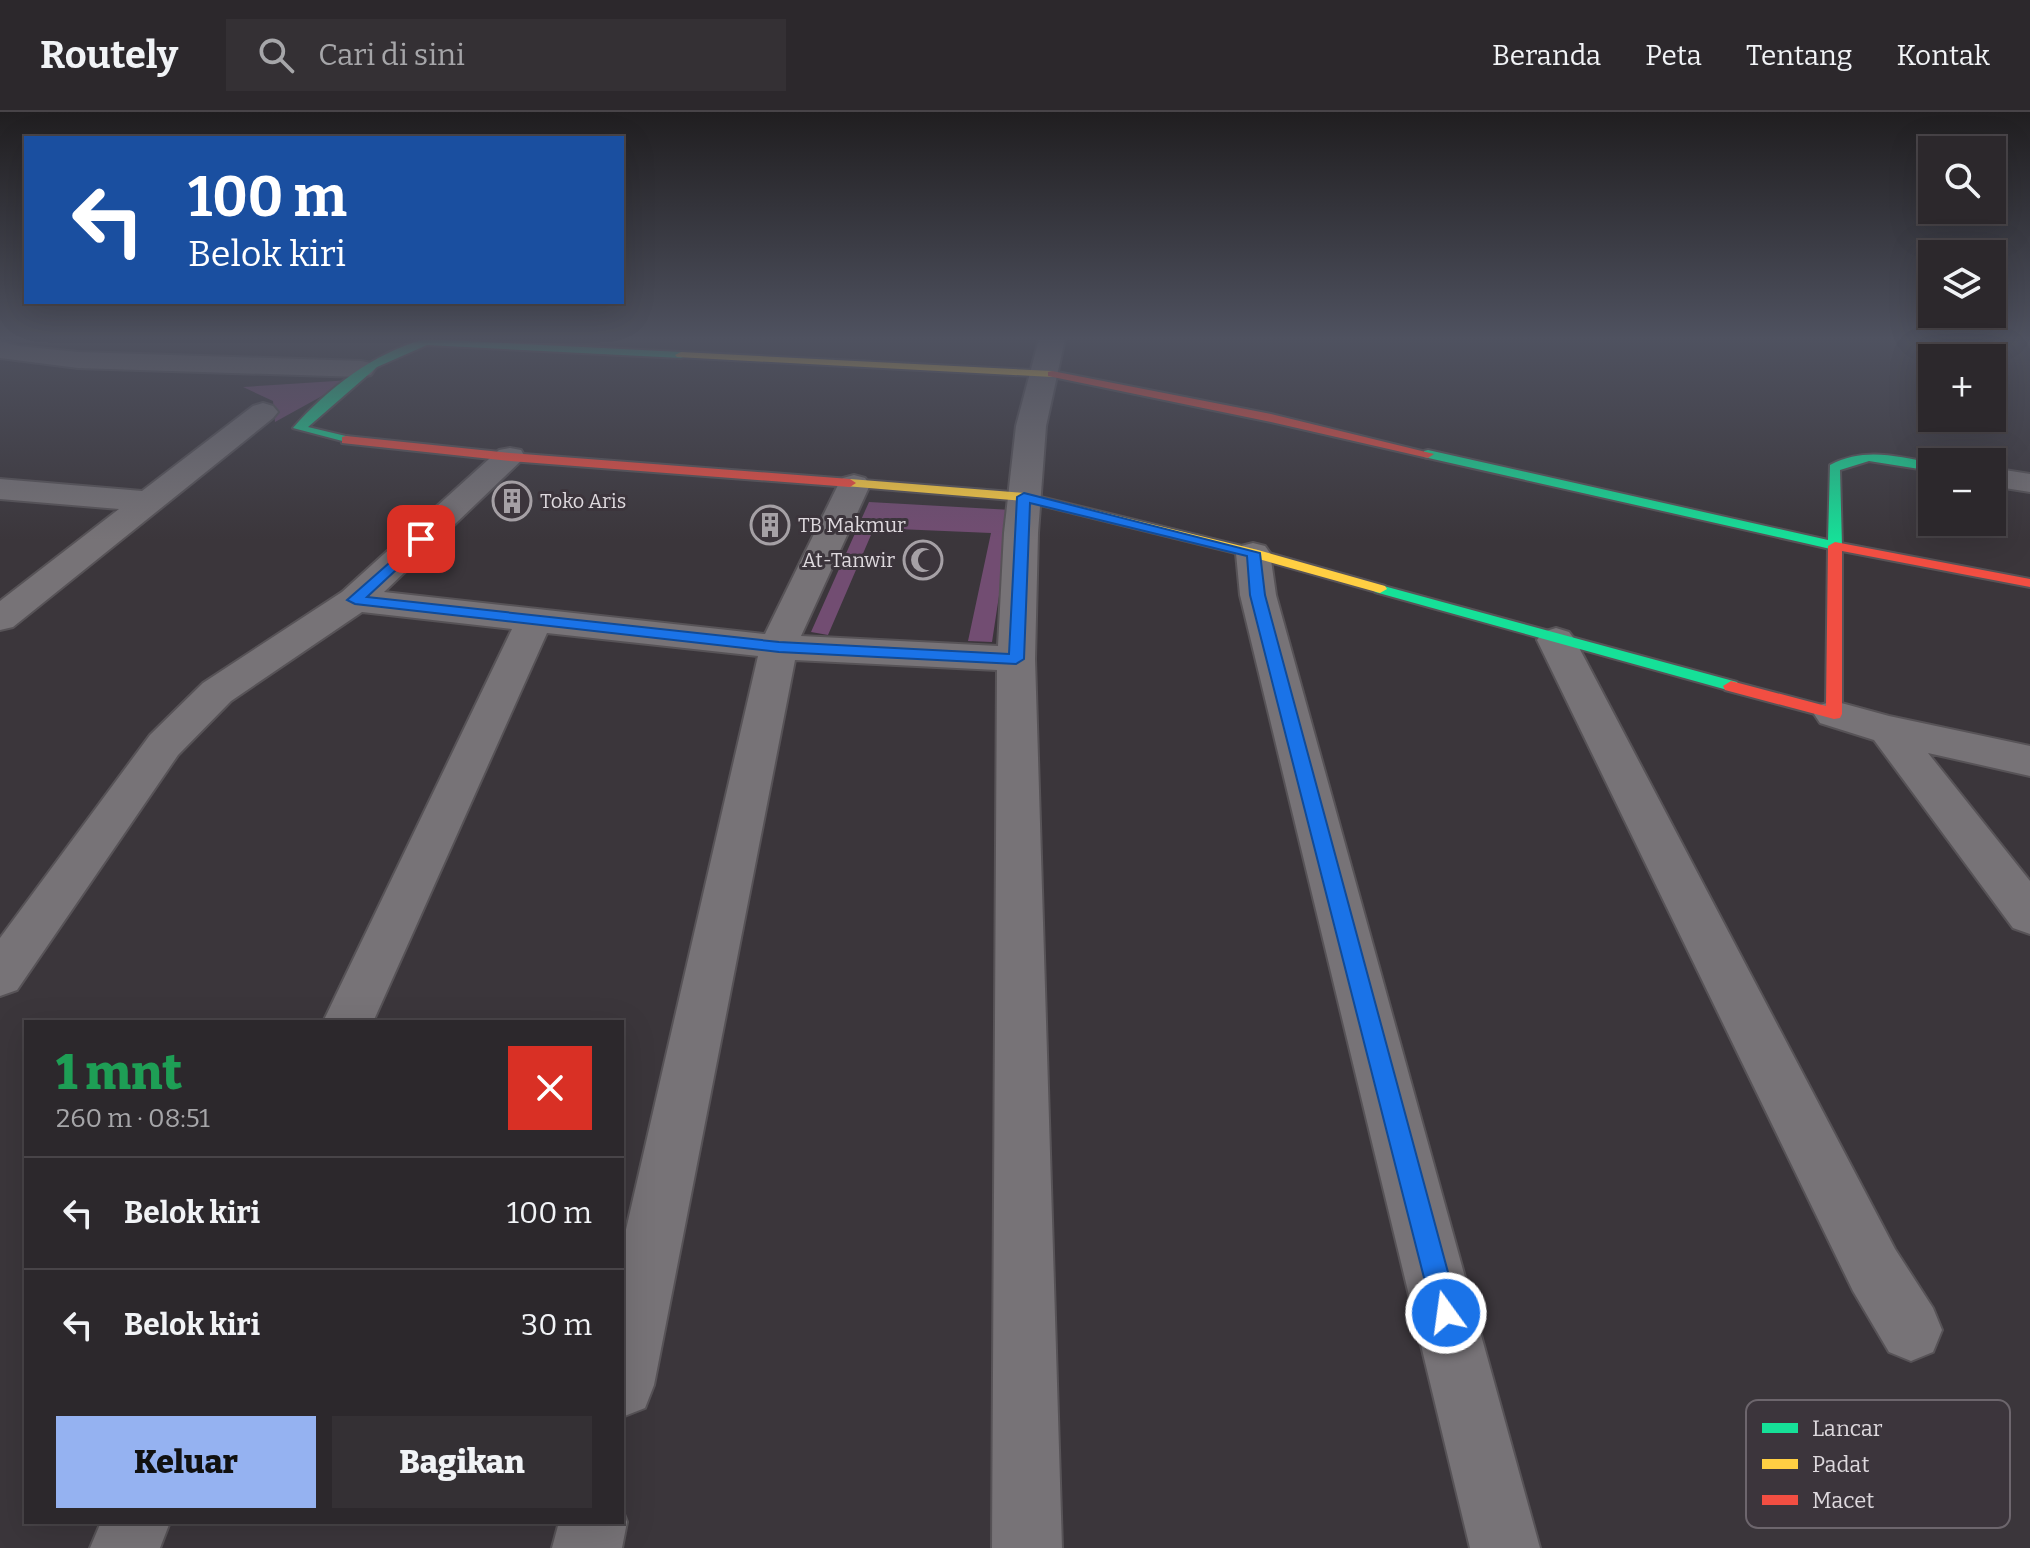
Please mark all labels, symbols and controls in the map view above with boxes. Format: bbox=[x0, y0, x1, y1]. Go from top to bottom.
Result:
search box bbox=[226, 19, 786, 91]
text: Routely bbox=[40, 32, 178, 78]
icon: search bbox=[254, 33, 298, 77]
text: Cari di sini bbox=[318, 37, 465, 73]
text: Beranda bbox=[1492, 39, 1601, 72]
text: Peta bbox=[1645, 39, 1702, 72]
text: Tentang bbox=[1746, 39, 1852, 72]
text: Kontak bbox=[1896, 39, 1990, 72]
map controls bbox=[1918, 136, 2006, 536]
button: search bbox=[1918, 136, 2006, 224]
text: 100 m bbox=[188, 164, 347, 231]
icon: left bbox=[56, 168, 160, 272]
text: Belok kiri bbox=[188, 232, 346, 276]
button: layers bbox=[1918, 240, 2006, 328]
button: + bbox=[1918, 344, 2006, 432]
button: − bbox=[1918, 448, 2006, 536]
building icon: Toko Aris bbox=[491, 480, 533, 522]
place label: Toko Aris bbox=[540, 489, 626, 513]
building icon: TB Makmur bbox=[749, 504, 791, 546]
pin bbox=[387, 505, 455, 573]
place label: TB Makmur bbox=[798, 513, 906, 537]
icon: arrive bbox=[399, 517, 443, 561]
mosque icon: At-Tanwir bbox=[902, 539, 944, 581]
place label: At-Tanwir bbox=[802, 548, 895, 572]
text: 1 mnt bbox=[56, 1044, 182, 1102]
button: close bbox=[508, 1046, 592, 1130]
text: 260 m · 08:51 bbox=[56, 1103, 210, 1134]
icon: left bbox=[56, 1191, 100, 1235]
text: Belok kiri bbox=[124, 1195, 260, 1231]
text: 100 m bbox=[507, 1195, 592, 1231]
position arrow bbox=[1404, 1271, 1488, 1355]
icon: left bbox=[56, 1303, 100, 1347]
text: Belok kiri bbox=[124, 1307, 260, 1343]
text: 30 m bbox=[521, 1307, 592, 1343]
legend bbox=[1746, 1400, 2010, 1528]
text: Lancar bbox=[1812, 1415, 1883, 1442]
button: Keluar bbox=[56, 1416, 316, 1508]
button: Bagikan bbox=[332, 1416, 592, 1508]
text: Padat bbox=[1812, 1451, 1869, 1478]
text: Macet bbox=[1812, 1487, 1874, 1514]

